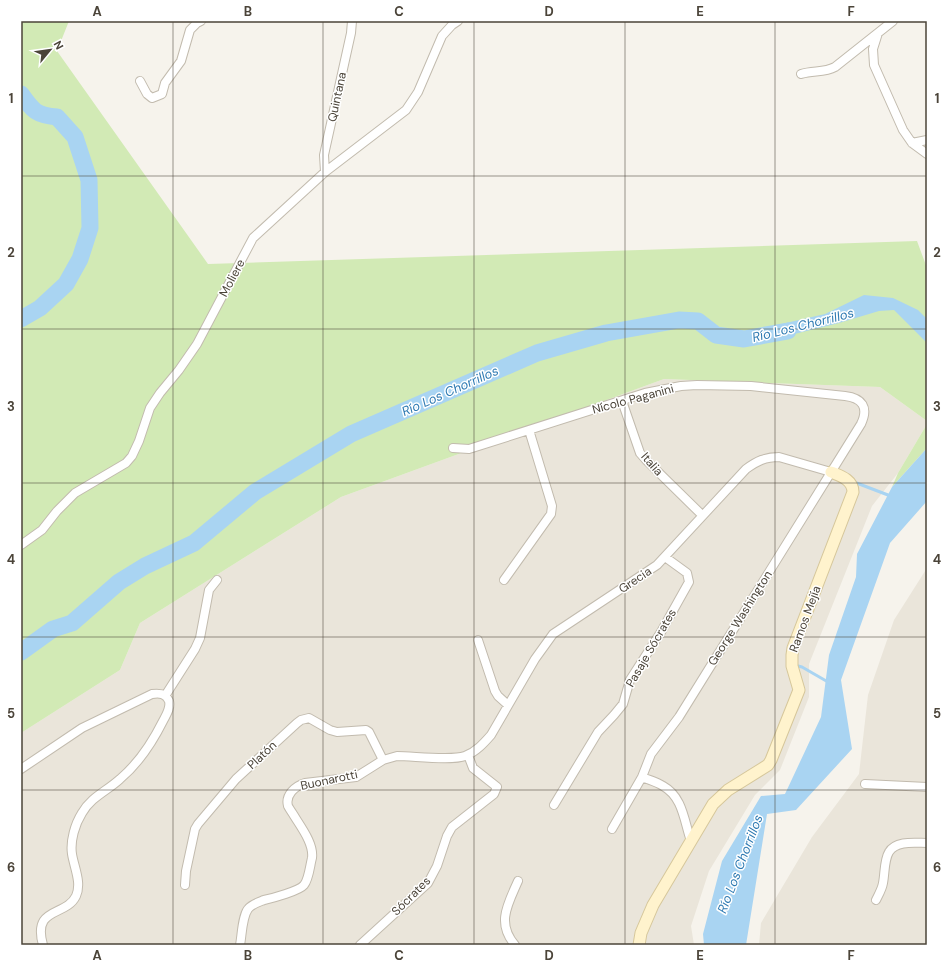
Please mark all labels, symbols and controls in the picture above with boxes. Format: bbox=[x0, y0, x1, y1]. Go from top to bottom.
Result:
text: A bbox=[92, 3, 102, 20]
text: B bbox=[244, 3, 252, 20]
text: C bbox=[394, 3, 404, 20]
text: D bbox=[544, 3, 554, 20]
text: E bbox=[696, 3, 704, 20]
text: F bbox=[847, 3, 855, 20]
north arrow bbox=[30, 30, 70, 70]
text: N bbox=[51, 38, 67, 52]
street label: Quintana bbox=[324, 71, 350, 123]
text: 1 bbox=[9, 90, 13, 107]
text: 1 bbox=[935, 90, 939, 107]
text: 2 bbox=[7, 244, 15, 261]
text: 2 bbox=[933, 244, 941, 261]
street label: Moliere bbox=[215, 256, 249, 300]
water label: Río Los Chorrillos bbox=[750, 304, 856, 346]
water label: Río Los Chorrillos bbox=[399, 362, 501, 420]
street label: Nícolo Paganini bbox=[590, 380, 676, 418]
text: 3 bbox=[7, 398, 15, 415]
text: 3 bbox=[933, 398, 941, 415]
street label: Italia bbox=[637, 449, 667, 479]
text: 4 bbox=[7, 551, 15, 568]
text: 4 bbox=[933, 551, 941, 568]
street label: Grecia bbox=[615, 563, 655, 597]
street label: George Washington bbox=[704, 567, 776, 669]
street label: Ramos Mejía bbox=[786, 584, 824, 654]
street label: Pasaje Sócrates bbox=[622, 606, 680, 690]
text: 5 bbox=[7, 705, 15, 722]
text: 5 bbox=[933, 705, 941, 722]
street label: Platón bbox=[244, 737, 280, 773]
street label: Buonarotti bbox=[299, 766, 359, 794]
water label: Río Los Chorrillos bbox=[713, 812, 767, 916]
text: 6 bbox=[7, 859, 15, 876]
text: 6 bbox=[933, 859, 941, 876]
street label: Sócrates bbox=[388, 873, 434, 919]
text: A bbox=[92, 947, 102, 964]
text: B bbox=[244, 947, 252, 964]
text: C bbox=[394, 947, 404, 964]
text: D bbox=[544, 947, 554, 964]
text: E bbox=[696, 947, 704, 964]
text: F bbox=[847, 947, 855, 964]

